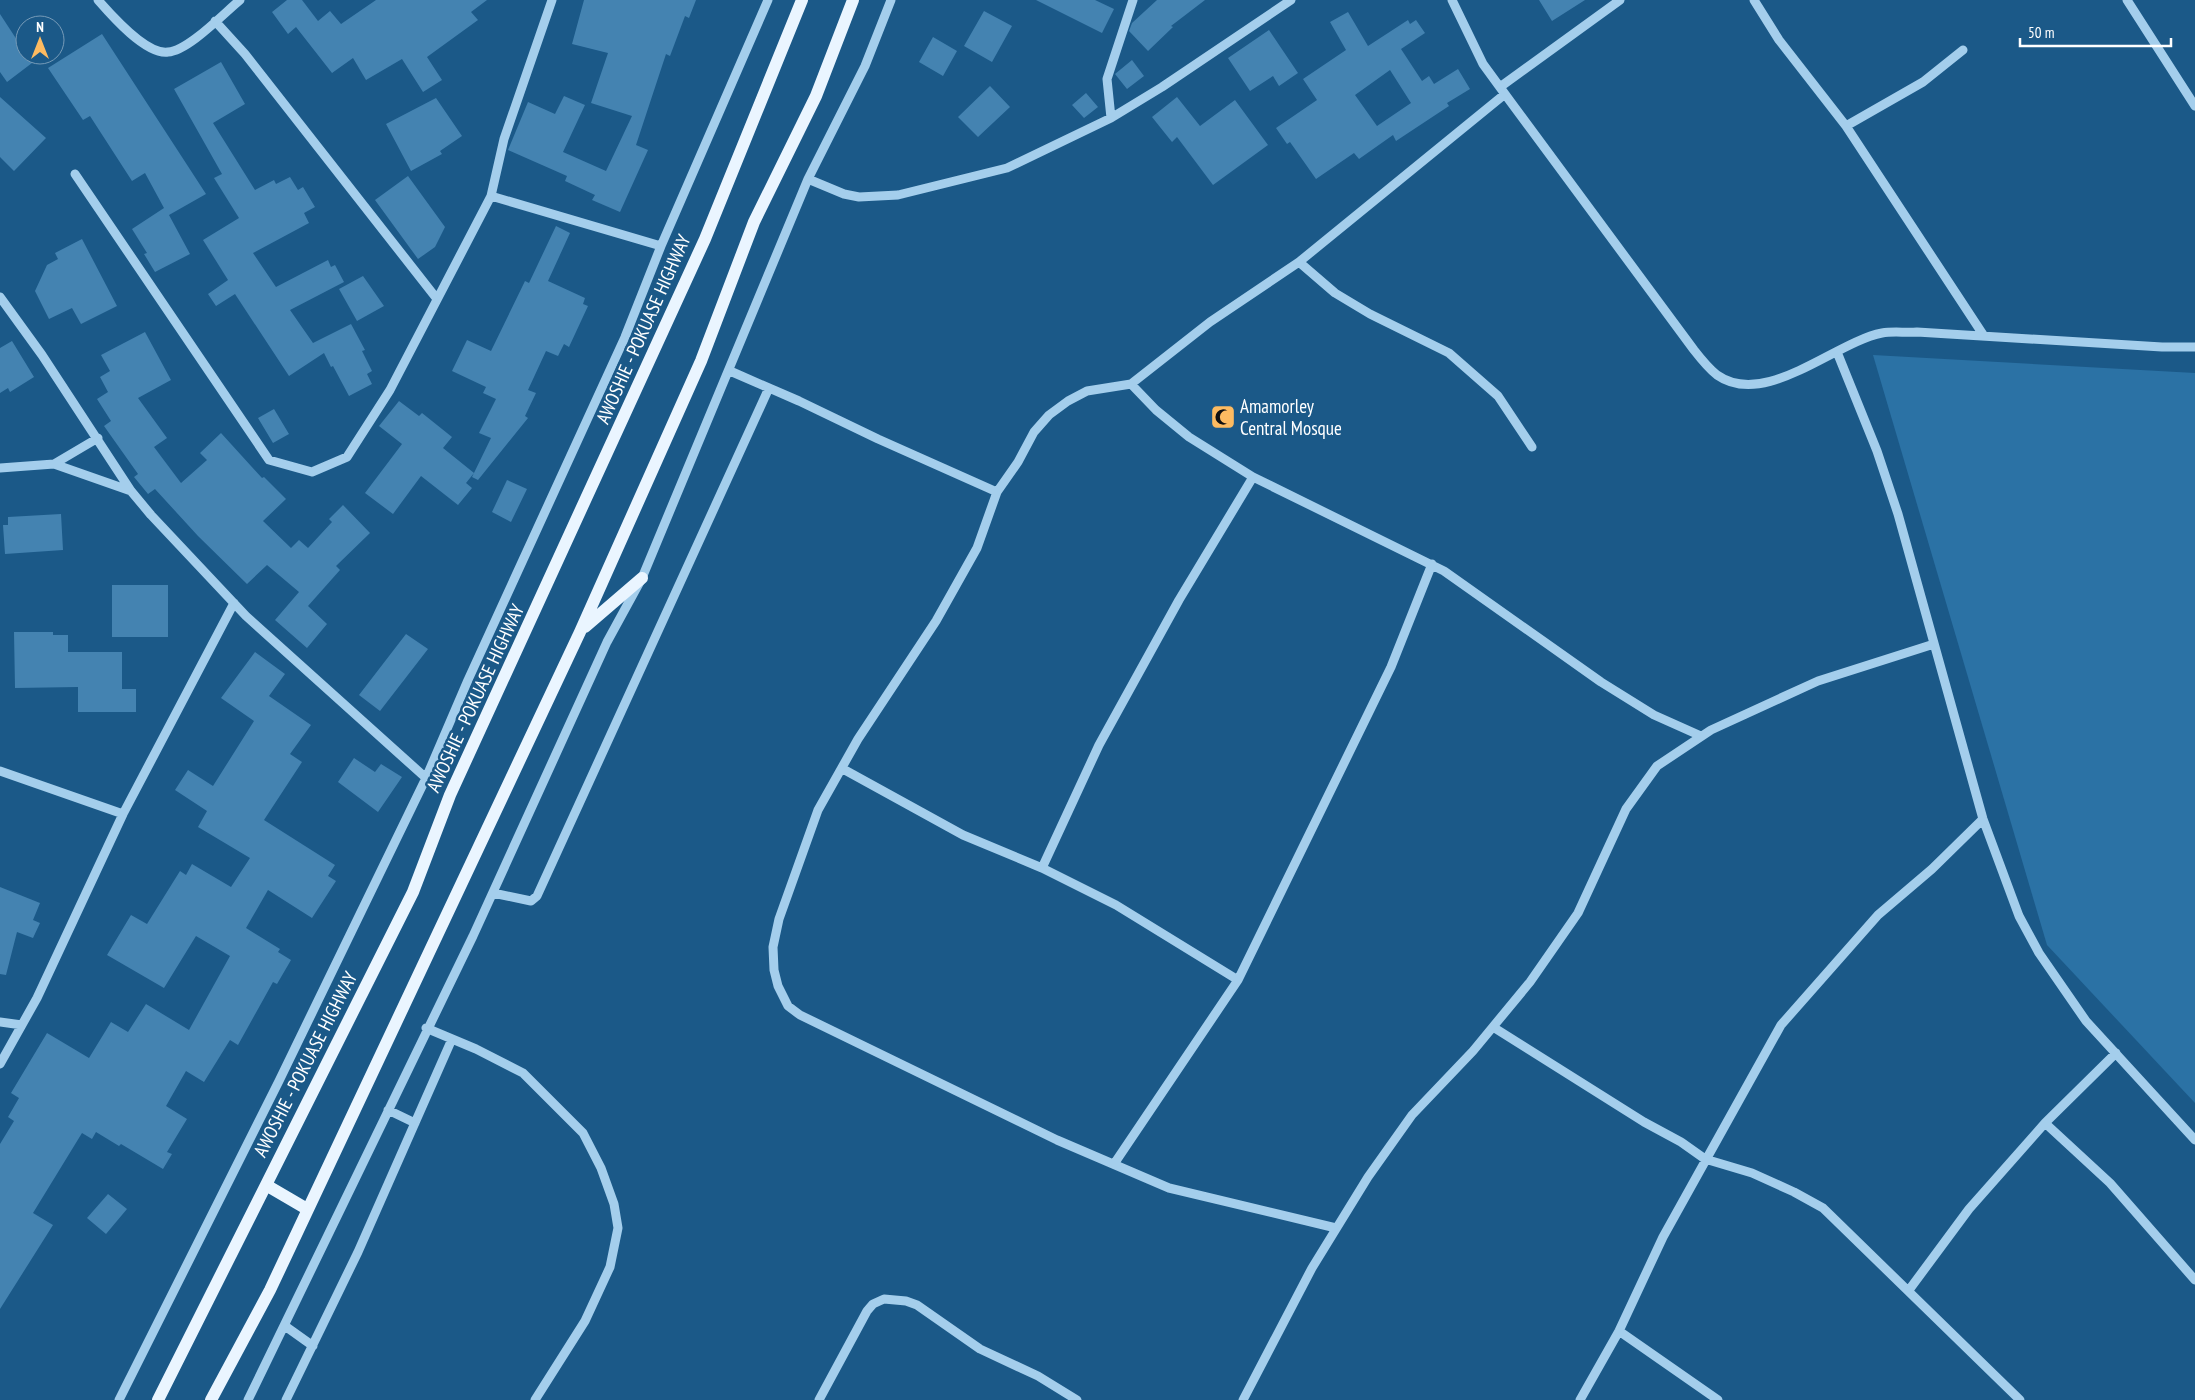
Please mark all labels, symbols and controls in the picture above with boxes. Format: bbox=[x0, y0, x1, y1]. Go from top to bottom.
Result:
north arrow bbox=[15, 15, 65, 65]
scale bar bbox=[2020, 15, 2171, 47]
text: N bbox=[36, 18, 44, 36]
text: 50 m bbox=[2028, 23, 2054, 42]
street label: AWOSHIE - POKUASE HIGHWAY bbox=[590, 230, 696, 427]
place label: Amamorley Central Mosque bbox=[1240, 394, 1342, 440]
mosque icon: Amamorley Central Mosque bbox=[1210, 404, 1236, 430]
street label: AWOSHIE - POKUASE HIGHWAY bbox=[421, 600, 529, 796]
street label: AWOSHIE - POKUASE HIGHWAY bbox=[248, 967, 362, 1161]

